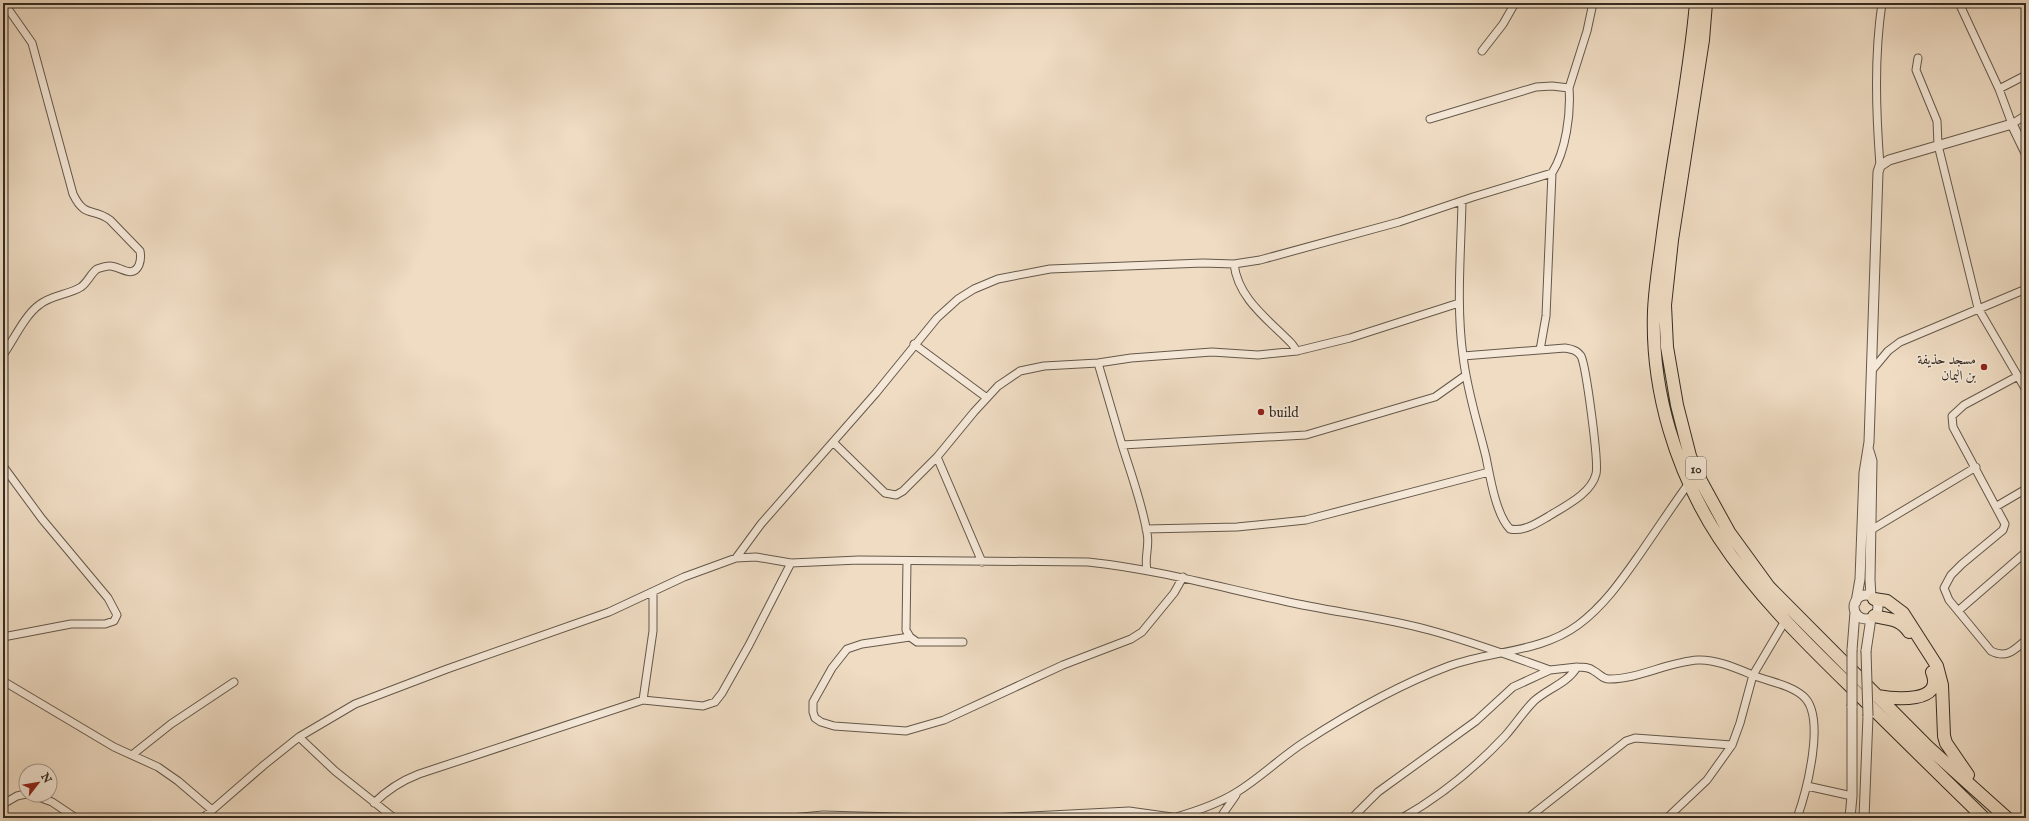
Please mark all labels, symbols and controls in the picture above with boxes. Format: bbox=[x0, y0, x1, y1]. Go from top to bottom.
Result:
place label: مسجد حذيفة بن اليمان bbox=[1917, 351, 1976, 385]
marker: مسجد حذيفة بن اليمان bbox=[1979, 362, 1989, 372]
place label: build bbox=[1269, 404, 1299, 422]
marker: build bbox=[1256, 407, 1266, 417]
road number: 10 bbox=[1686, 457, 1706, 479]
north arrow bbox=[18, 763, 58, 803]
text: N bbox=[37, 770, 54, 786]

